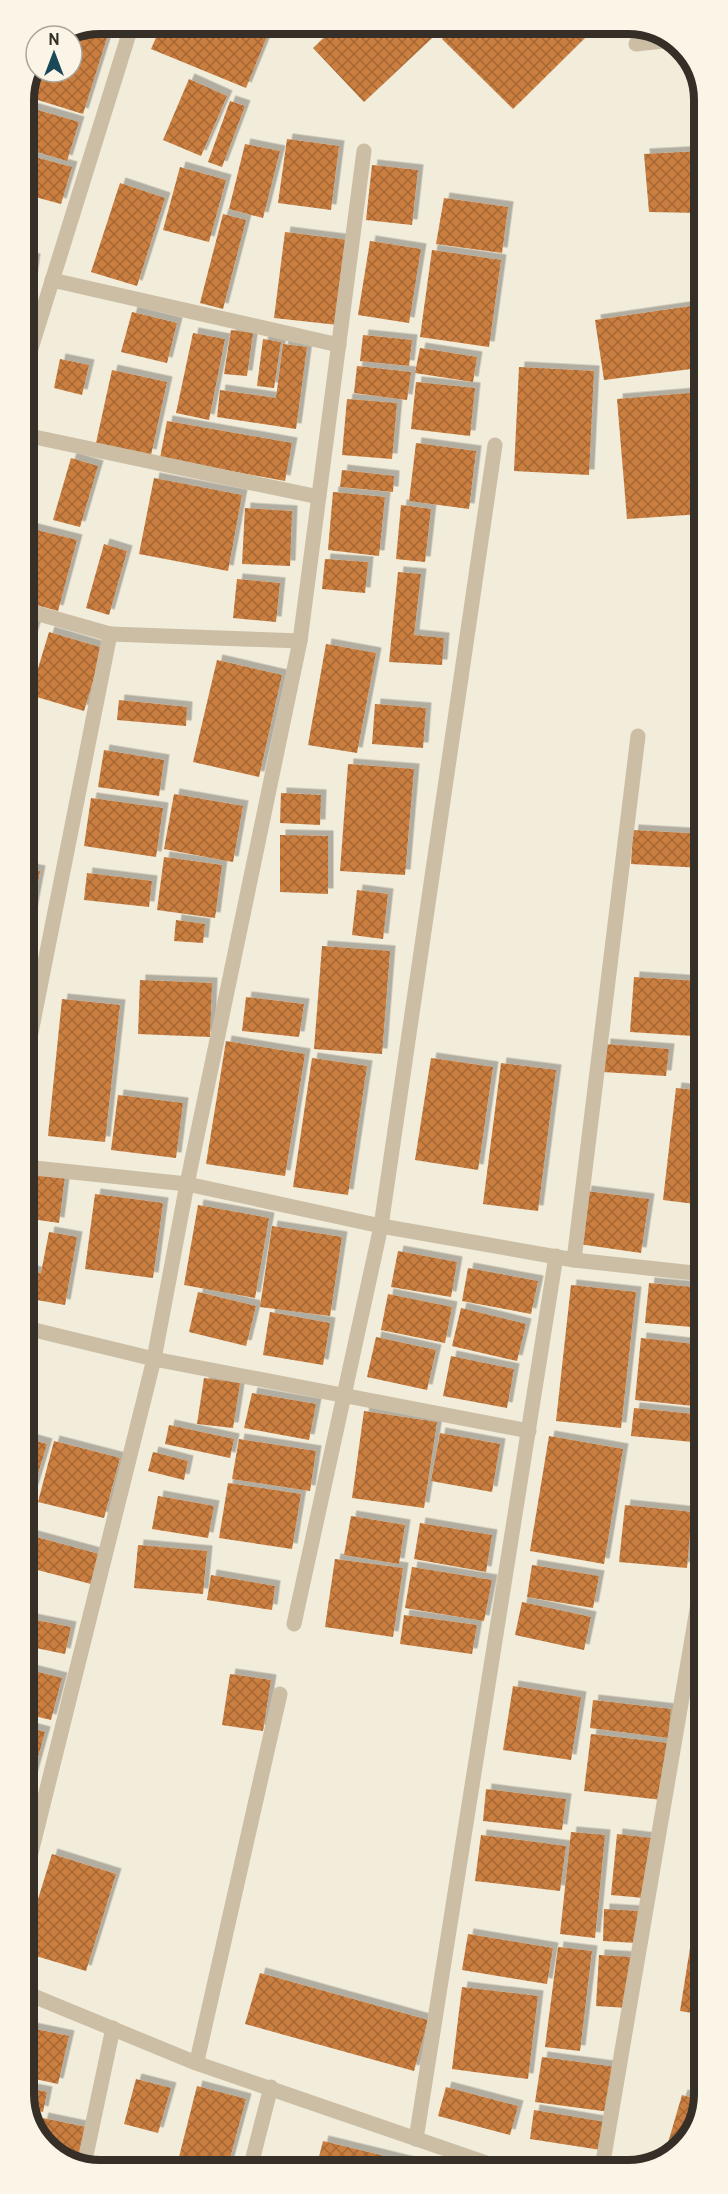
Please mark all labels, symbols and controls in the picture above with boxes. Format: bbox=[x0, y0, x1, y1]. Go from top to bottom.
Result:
north arrow bbox=[24, 24, 84, 84]
text: N bbox=[48, 31, 60, 51]

